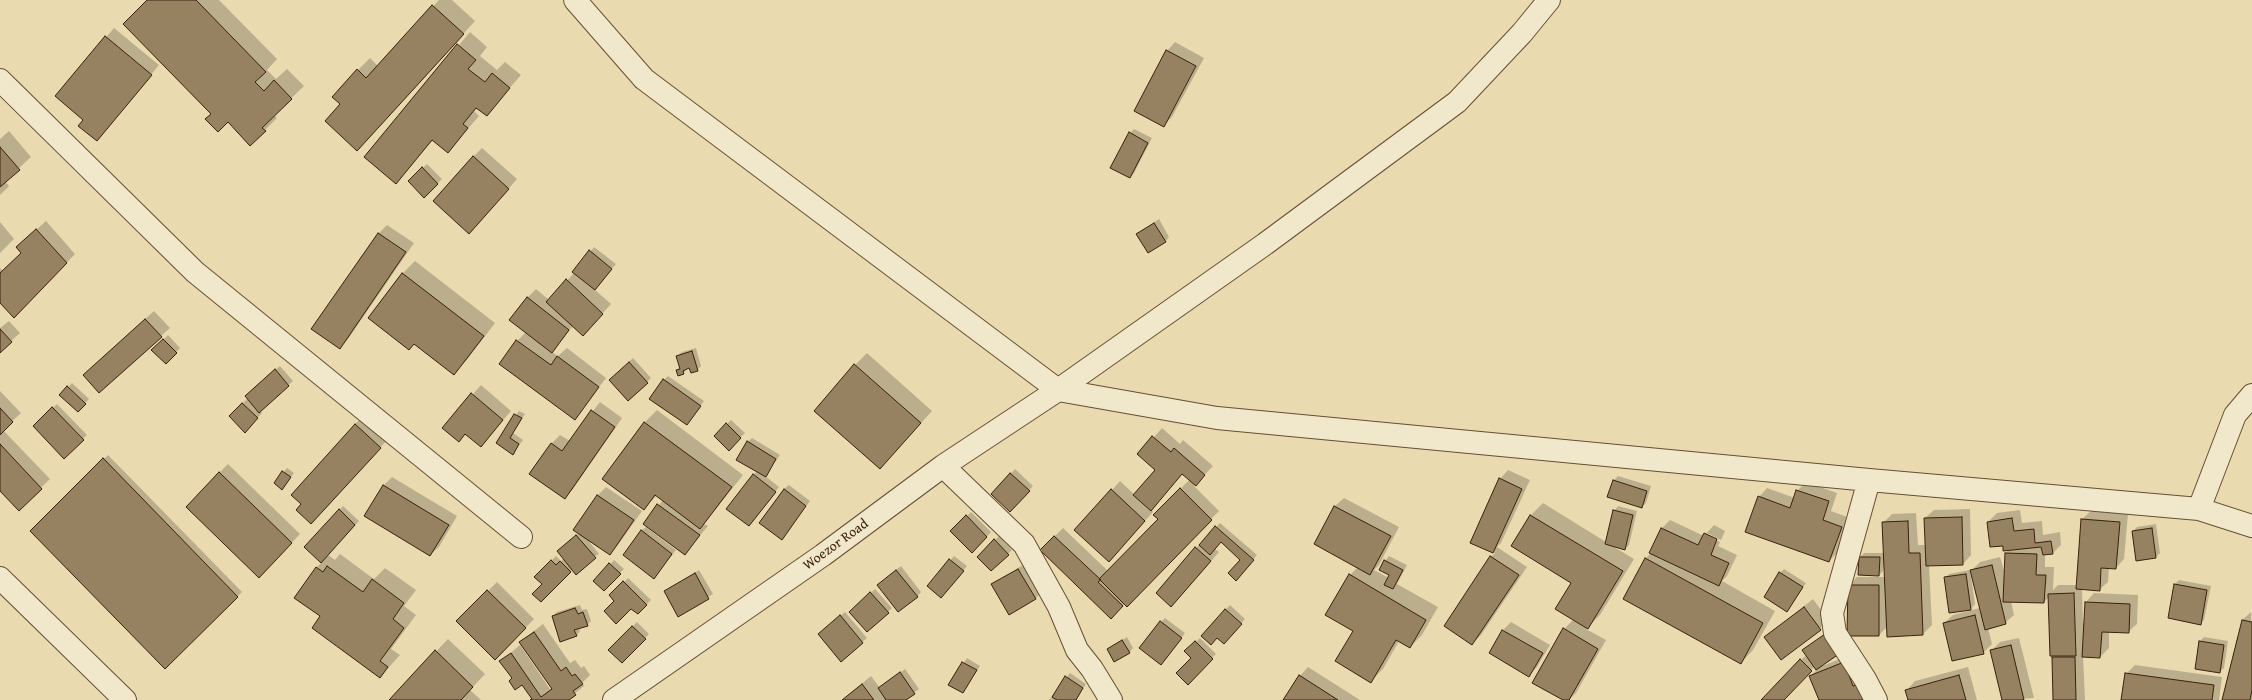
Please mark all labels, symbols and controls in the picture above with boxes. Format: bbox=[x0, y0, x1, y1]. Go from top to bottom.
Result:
street label: Woezor Road bbox=[800, 516, 872, 574]

